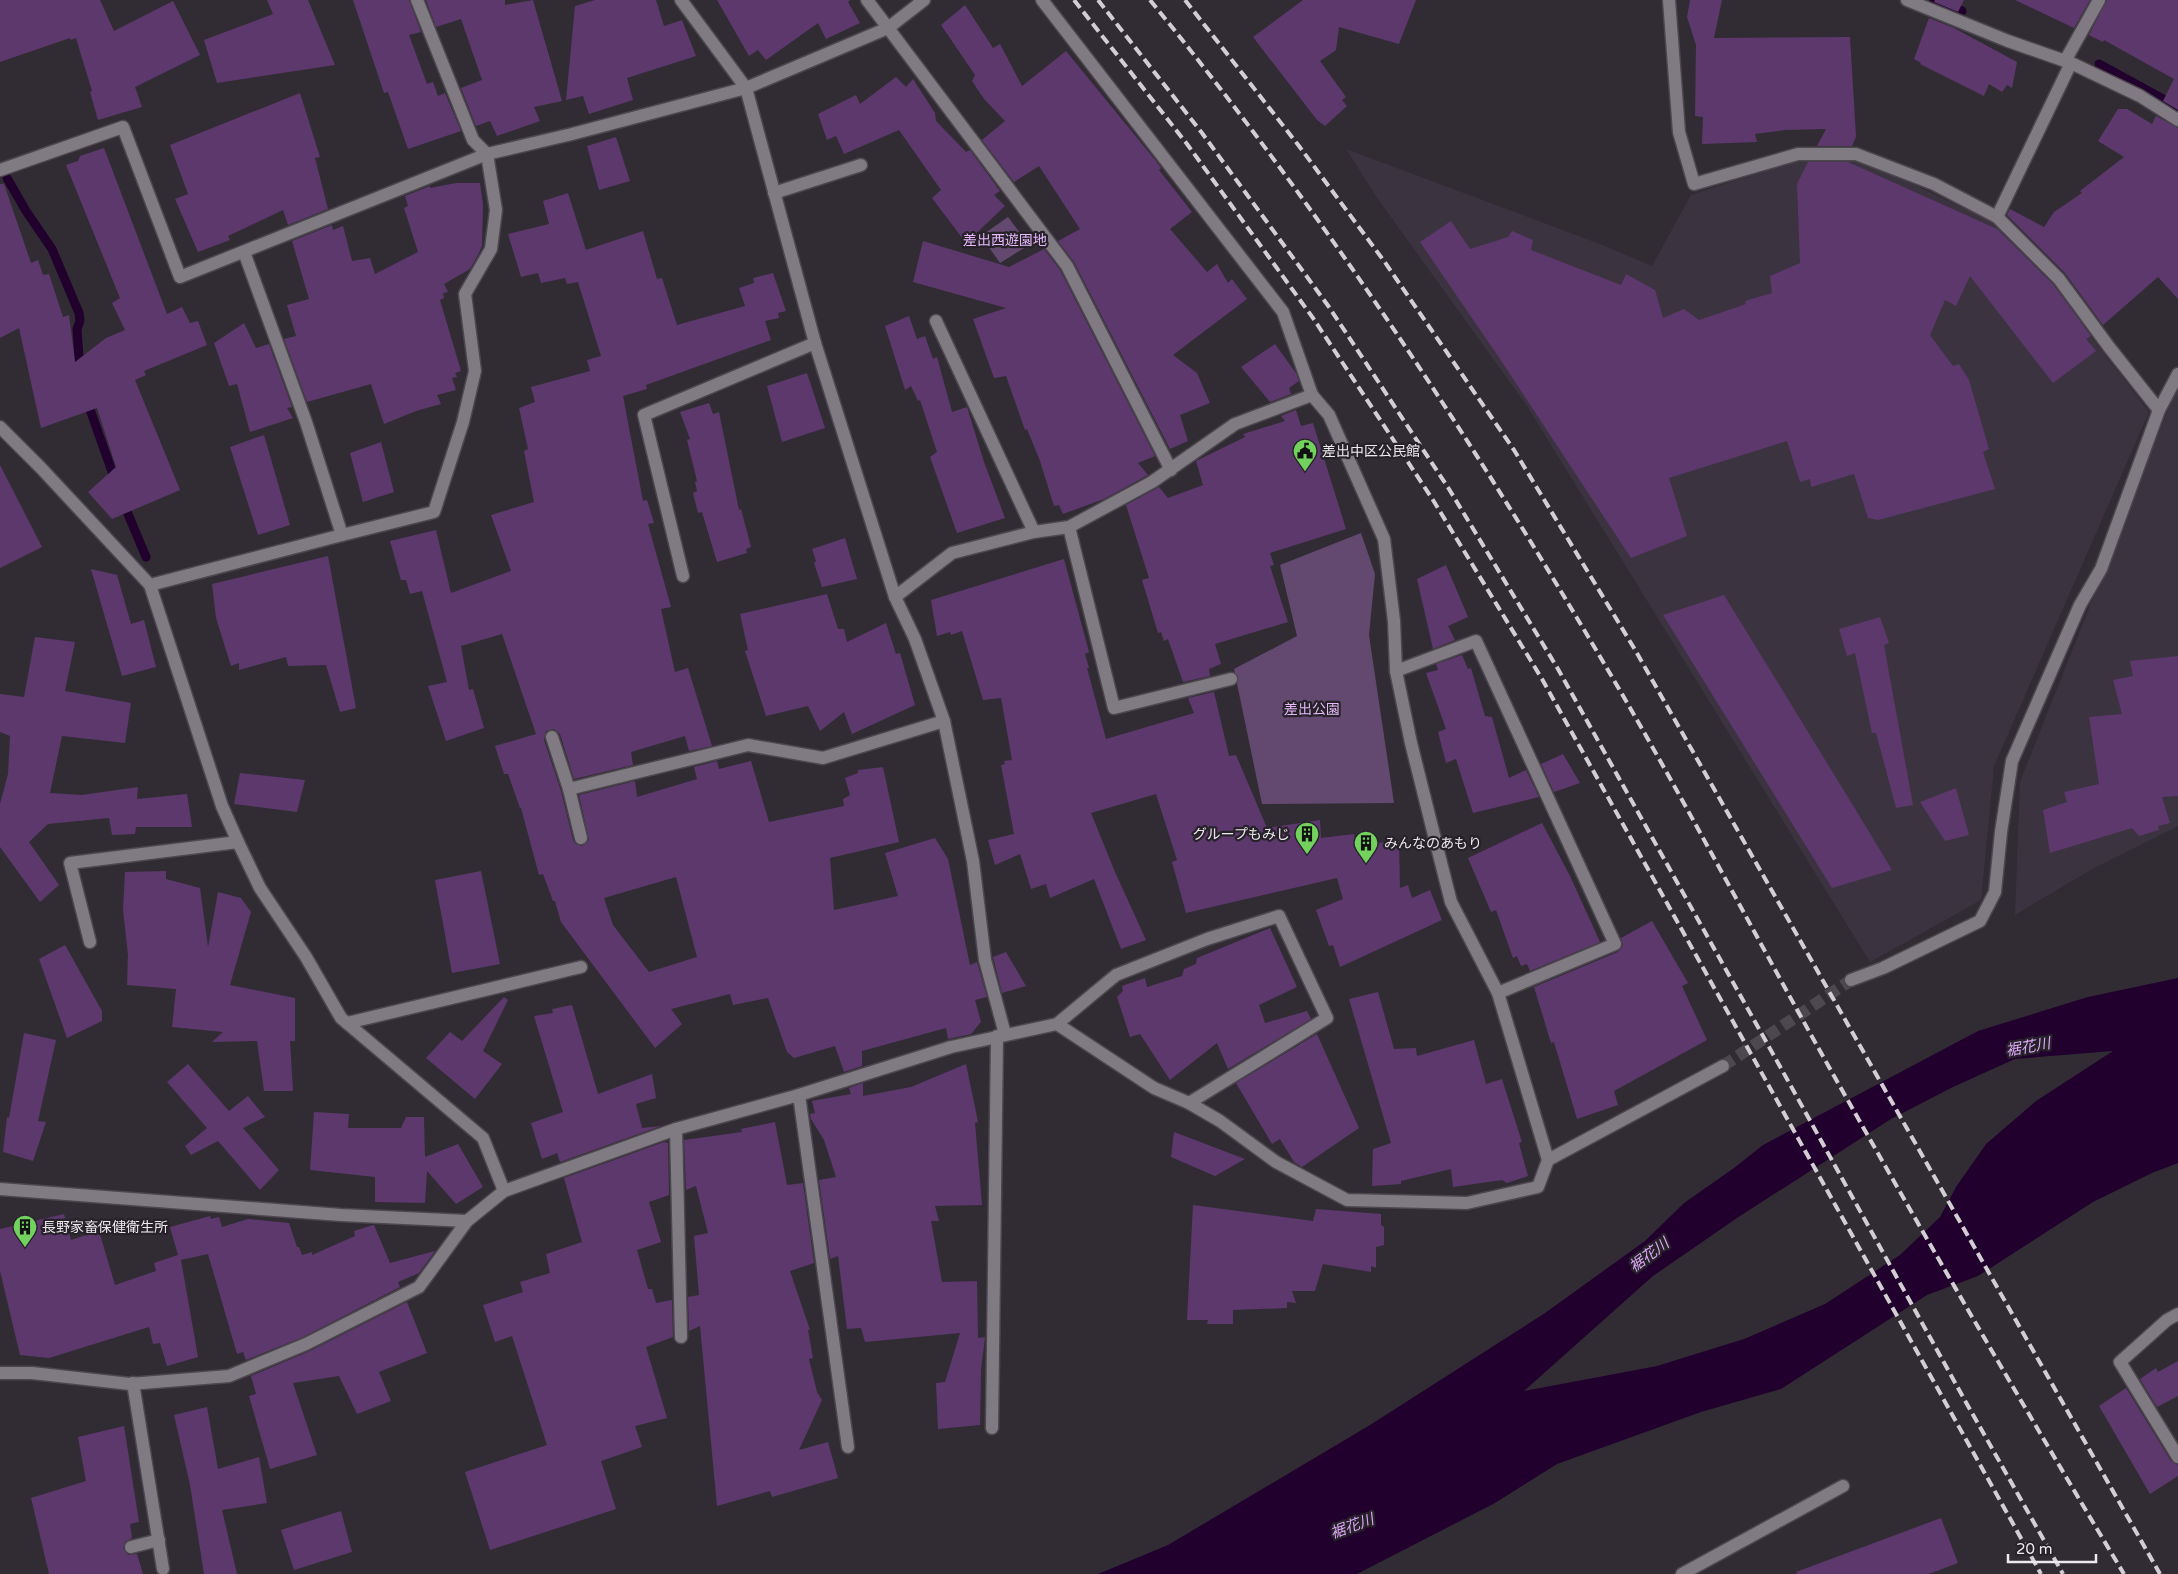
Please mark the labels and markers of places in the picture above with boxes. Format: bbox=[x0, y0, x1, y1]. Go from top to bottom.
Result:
public building icon: 差出中区公民館 bbox=[1292, 438, 1318, 472]
place label: 差出中区公民館 bbox=[1322, 443, 1420, 460]
building icon: グループもみじ bbox=[1294, 821, 1320, 855]
place label: グループもみじ bbox=[1193, 826, 1290, 843]
building icon: みんなのあもり bbox=[1353, 830, 1379, 864]
place label: みんなのあもり bbox=[1384, 835, 1482, 852]
building icon: 長野家畜保健衛生所 bbox=[12, 1214, 38, 1248]
place label: 長野家畜保健衛生所 bbox=[42, 1219, 168, 1236]

